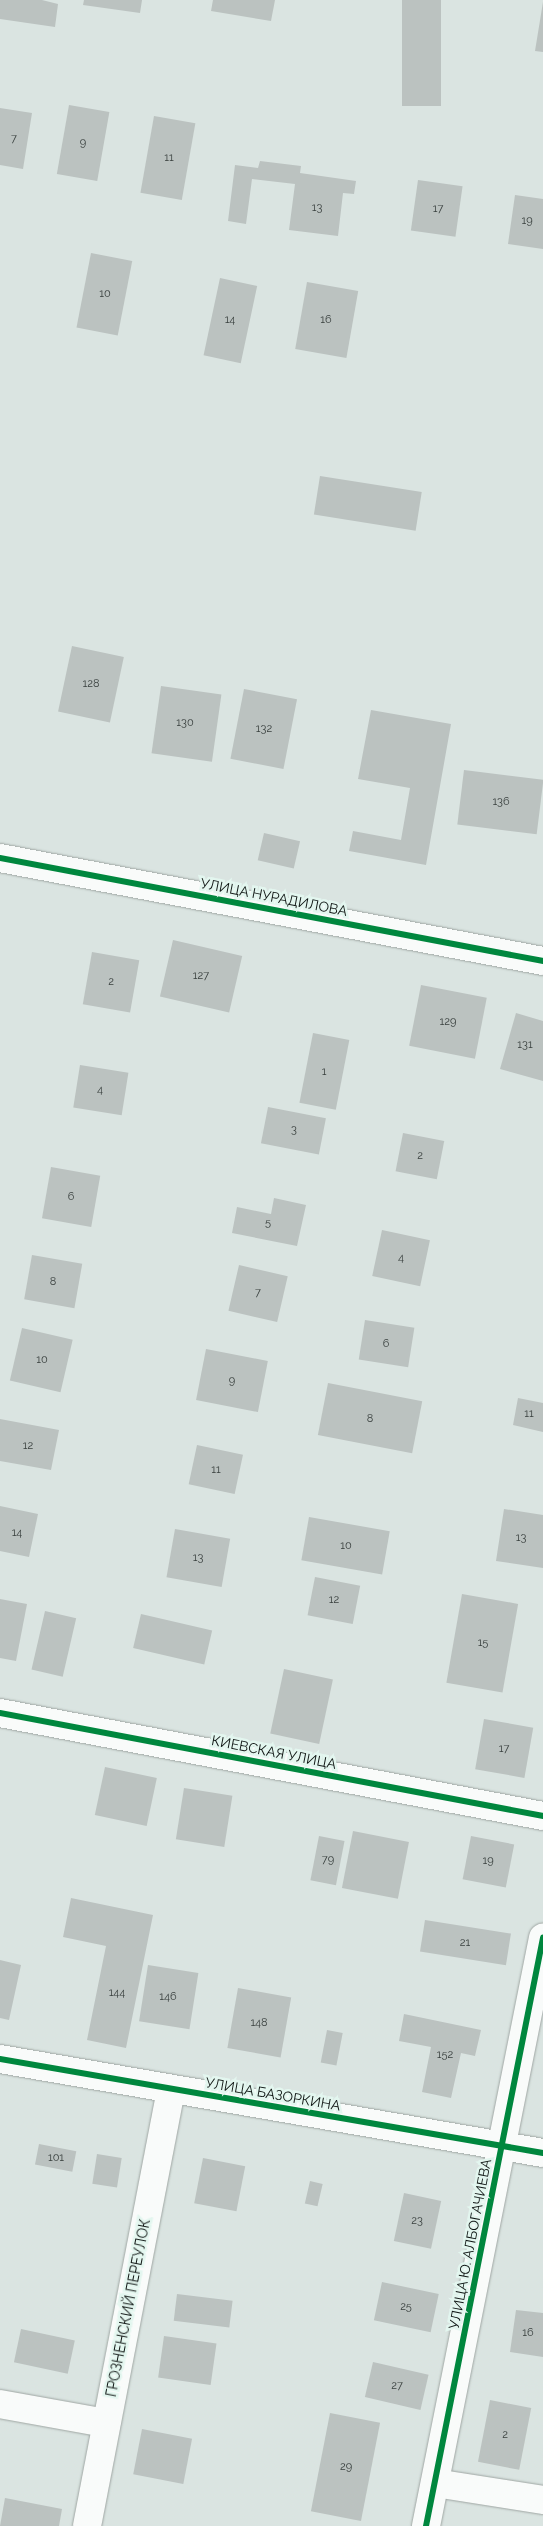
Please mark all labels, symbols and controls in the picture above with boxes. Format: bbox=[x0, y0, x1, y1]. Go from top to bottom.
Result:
house number: 7 bbox=[11, 132, 17, 146]
house number: 9 bbox=[80, 136, 86, 150]
house number: 11 bbox=[164, 151, 174, 165]
house number: 13 bbox=[312, 201, 322, 215]
house number: 17 bbox=[433, 202, 443, 216]
house number: 19 bbox=[521, 214, 533, 228]
house number: 10 bbox=[99, 287, 111, 301]
house number: 14 bbox=[225, 313, 235, 327]
house number: 16 bbox=[320, 313, 332, 327]
house number: 128 bbox=[83, 677, 99, 691]
house number: 130 bbox=[176, 716, 194, 730]
house number: 132 bbox=[256, 722, 272, 736]
house number: 136 bbox=[492, 795, 510, 809]
street label: УЛИЦА НУРАДИЛОВА bbox=[199, 874, 349, 920]
house number: 127 bbox=[193, 969, 209, 983]
house number: 2 bbox=[108, 975, 114, 989]
house number: 129 bbox=[440, 1015, 456, 1029]
house number: 131 bbox=[517, 1038, 533, 1052]
house number: 1 bbox=[322, 1065, 326, 1079]
house number: 4 bbox=[97, 1083, 103, 1097]
house number: 3 bbox=[291, 1123, 297, 1137]
house number: 2 bbox=[417, 1149, 423, 1163]
house number: 6 bbox=[68, 1190, 74, 1204]
house number: 5 bbox=[265, 1216, 271, 1230]
house number: 4 bbox=[398, 1251, 404, 1265]
house number: 8 bbox=[50, 1275, 56, 1289]
house number: 7 bbox=[255, 1286, 261, 1300]
house number: 6 bbox=[383, 1337, 389, 1351]
house number: 10 bbox=[36, 1353, 48, 1367]
house number: 9 bbox=[229, 1374, 235, 1388]
house number: 11 bbox=[524, 1407, 534, 1421]
house number: 8 bbox=[367, 1412, 373, 1426]
house number: 12 bbox=[23, 1439, 33, 1453]
house number: 11 bbox=[211, 1463, 221, 1477]
house number: 14 bbox=[12, 1526, 22, 1540]
house number: 13 bbox=[516, 1531, 526, 1545]
house number: 10 bbox=[340, 1539, 352, 1553]
house number: 13 bbox=[193, 1551, 203, 1565]
house number: 12 bbox=[329, 1593, 339, 1607]
house number: 15 bbox=[478, 1636, 488, 1650]
street label: КИЕВСКАЯ УЛИЦА bbox=[210, 1732, 338, 1772]
house number: 17 bbox=[499, 1742, 509, 1756]
house number: 79 bbox=[322, 1853, 334, 1867]
house number: 19 bbox=[482, 1854, 494, 1868]
house number: 21 bbox=[460, 1936, 470, 1950]
house number: 144 bbox=[109, 1986, 125, 2000]
house number: 146 bbox=[159, 1990, 177, 2004]
house number: 148 bbox=[250, 2016, 268, 2030]
house number: 152 bbox=[437, 2048, 453, 2062]
street label: УЛИЦА БАЗОРКИНА bbox=[204, 2074, 342, 2114]
house number: 101 bbox=[48, 2151, 64, 2165]
street label: УЛИЦА Ю. АЛБОГАЧИЕВА bbox=[445, 2157, 495, 2331]
house number: 23 bbox=[411, 2214, 423, 2228]
street label: ГРОЗНЕНСКИЙ ПЕРЕУЛОК bbox=[103, 2218, 153, 2398]
house number: 25 bbox=[400, 2300, 412, 2314]
house number: 16 bbox=[522, 2326, 534, 2340]
house number: 27 bbox=[391, 2379, 403, 2393]
house number: 2 bbox=[502, 2428, 508, 2442]
house number: 29 bbox=[340, 2460, 352, 2474]

